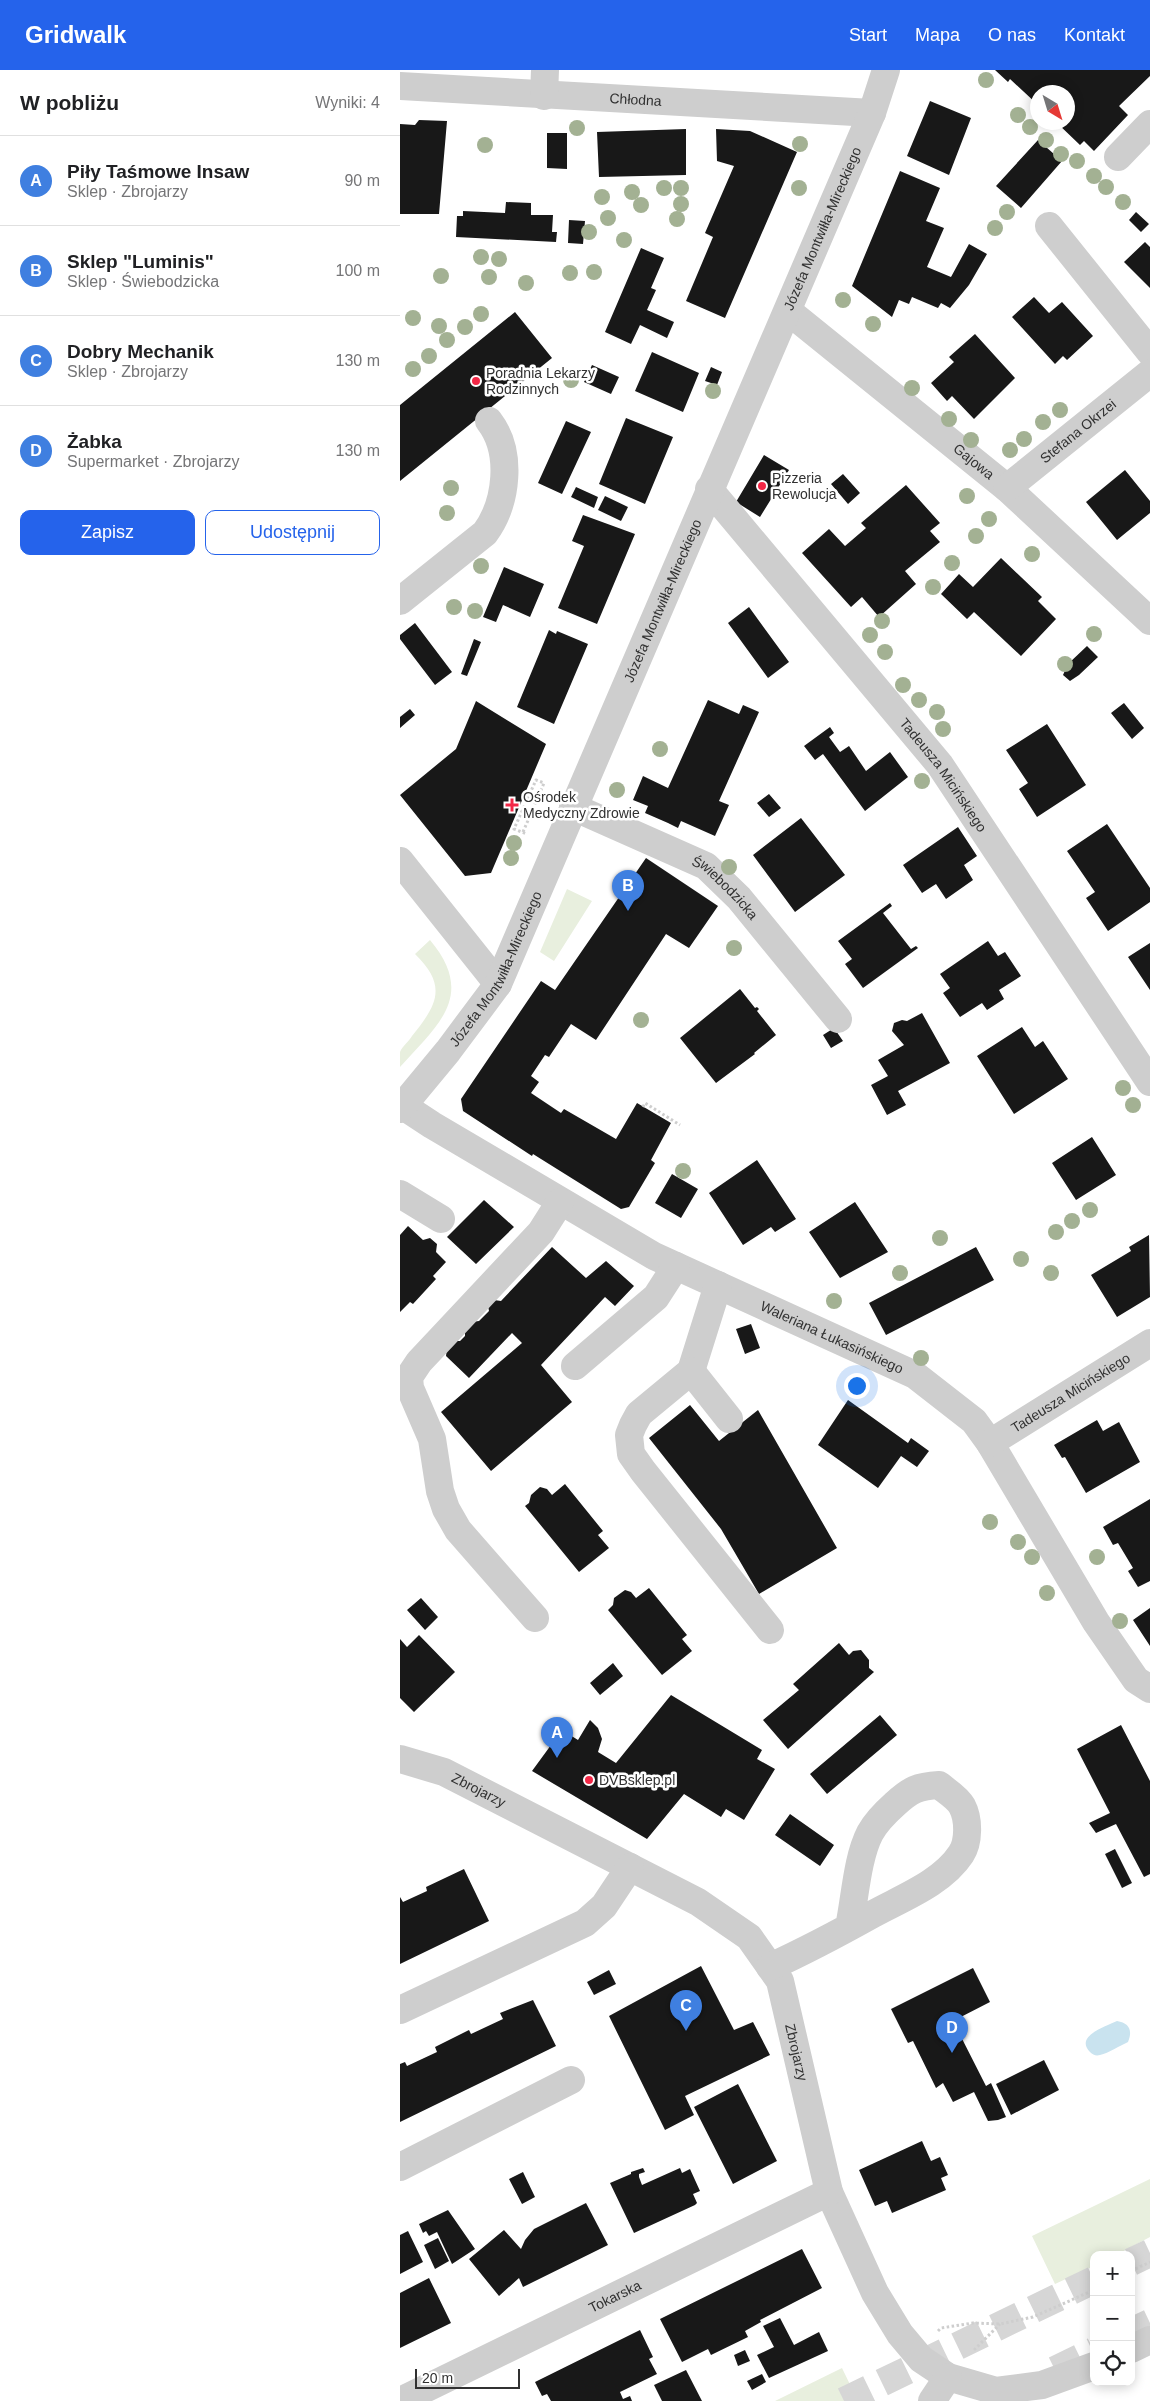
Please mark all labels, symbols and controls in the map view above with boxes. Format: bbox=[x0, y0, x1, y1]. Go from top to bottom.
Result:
text: Gridwalk bbox=[25, 21, 126, 48]
text: Start bbox=[849, 25, 887, 45]
text: Mapa bbox=[915, 25, 960, 45]
text: O nas bbox=[988, 25, 1036, 45]
text: Kontakt bbox=[1064, 25, 1125, 45]
north arrow bbox=[1030, 85, 1075, 130]
street label: Chłodna bbox=[609, 90, 662, 109]
text: W pobliżu bbox=[20, 91, 119, 114]
text: Wyniki: 4 bbox=[315, 94, 380, 111]
street label: Józefa Montwiłła-Mireckiego bbox=[780, 144, 865, 313]
text: Piły Taśmowe Insaw bbox=[67, 161, 249, 182]
text: A bbox=[30, 172, 42, 189]
text: 90 m bbox=[344, 172, 380, 189]
text: Sklep · Zbrojarzy bbox=[67, 183, 188, 200]
text: Sklep "Luminis" bbox=[67, 251, 214, 272]
text: B bbox=[30, 262, 42, 279]
text: 100 m bbox=[336, 262, 380, 279]
text: Sklep · Świebodzicka bbox=[67, 273, 219, 290]
text: Dobry Mechanik bbox=[67, 341, 214, 362]
text: C bbox=[30, 352, 42, 369]
text: 130 m bbox=[336, 352, 380, 369]
text: Sklep · Zbrojarzy bbox=[67, 363, 188, 380]
place label: Poradnia Lekarzy Rodzinnych bbox=[486, 365, 595, 397]
marker: Poradnia Lekarzy Rodzinnych bbox=[470, 375, 482, 387]
street label: Stefana Okrzei bbox=[1037, 396, 1119, 466]
text: Żabka bbox=[67, 431, 122, 452]
street label: Gajowa bbox=[950, 440, 998, 483]
text: D bbox=[30, 442, 42, 459]
text: 130 m bbox=[336, 442, 380, 459]
text: Supermarket · Zbrojarzy bbox=[67, 453, 240, 470]
place label: Pizzeria Rewolucja bbox=[772, 470, 837, 502]
marker: Pizzeria Rewolucja bbox=[756, 480, 768, 492]
button: Zapisz bbox=[20, 510, 195, 555]
button: Udostępnij bbox=[205, 510, 380, 555]
street label: Józefa Montwiłła-Mireckiego bbox=[620, 516, 705, 685]
street label: Tadeusza Micińskiego bbox=[896, 715, 990, 835]
place label: Ośrodek Medyczny Zdrowie bbox=[523, 789, 640, 821]
marker: Ośrodek Medyczny Zdrowie bbox=[505, 798, 519, 812]
street label: Świebodzicka bbox=[690, 852, 761, 923]
pin: B bbox=[612, 870, 644, 911]
street label: Józefa Montwiłła-Mireckiego bbox=[446, 889, 545, 1050]
street label: Waleriana Łukasińskiego bbox=[758, 1298, 906, 1377]
street label: Tadeusza Micińskiego bbox=[1008, 1349, 1133, 1436]
your location bbox=[844, 1373, 870, 1399]
pin: A bbox=[541, 1717, 573, 1758]
street label: Zbrojarzy bbox=[449, 1769, 508, 1810]
place label: DVBsklep.pl bbox=[599, 1772, 675, 1788]
marker: DVBsklep.pl bbox=[583, 1774, 595, 1786]
pin: C bbox=[670, 1990, 702, 2031]
pin: D bbox=[936, 2012, 968, 2053]
street label: Zbrojarzy bbox=[782, 2022, 811, 2082]
map controls bbox=[1090, 2251, 1135, 2386]
button: + bbox=[1090, 2251, 1135, 2296]
street label: Tokarska bbox=[586, 2277, 644, 2316]
button: − bbox=[1090, 2296, 1135, 2341]
button: locate bbox=[1090, 2341, 1135, 2386]
scale bar bbox=[415, 2366, 520, 2389]
text: 20 m bbox=[422, 2370, 453, 2386]

